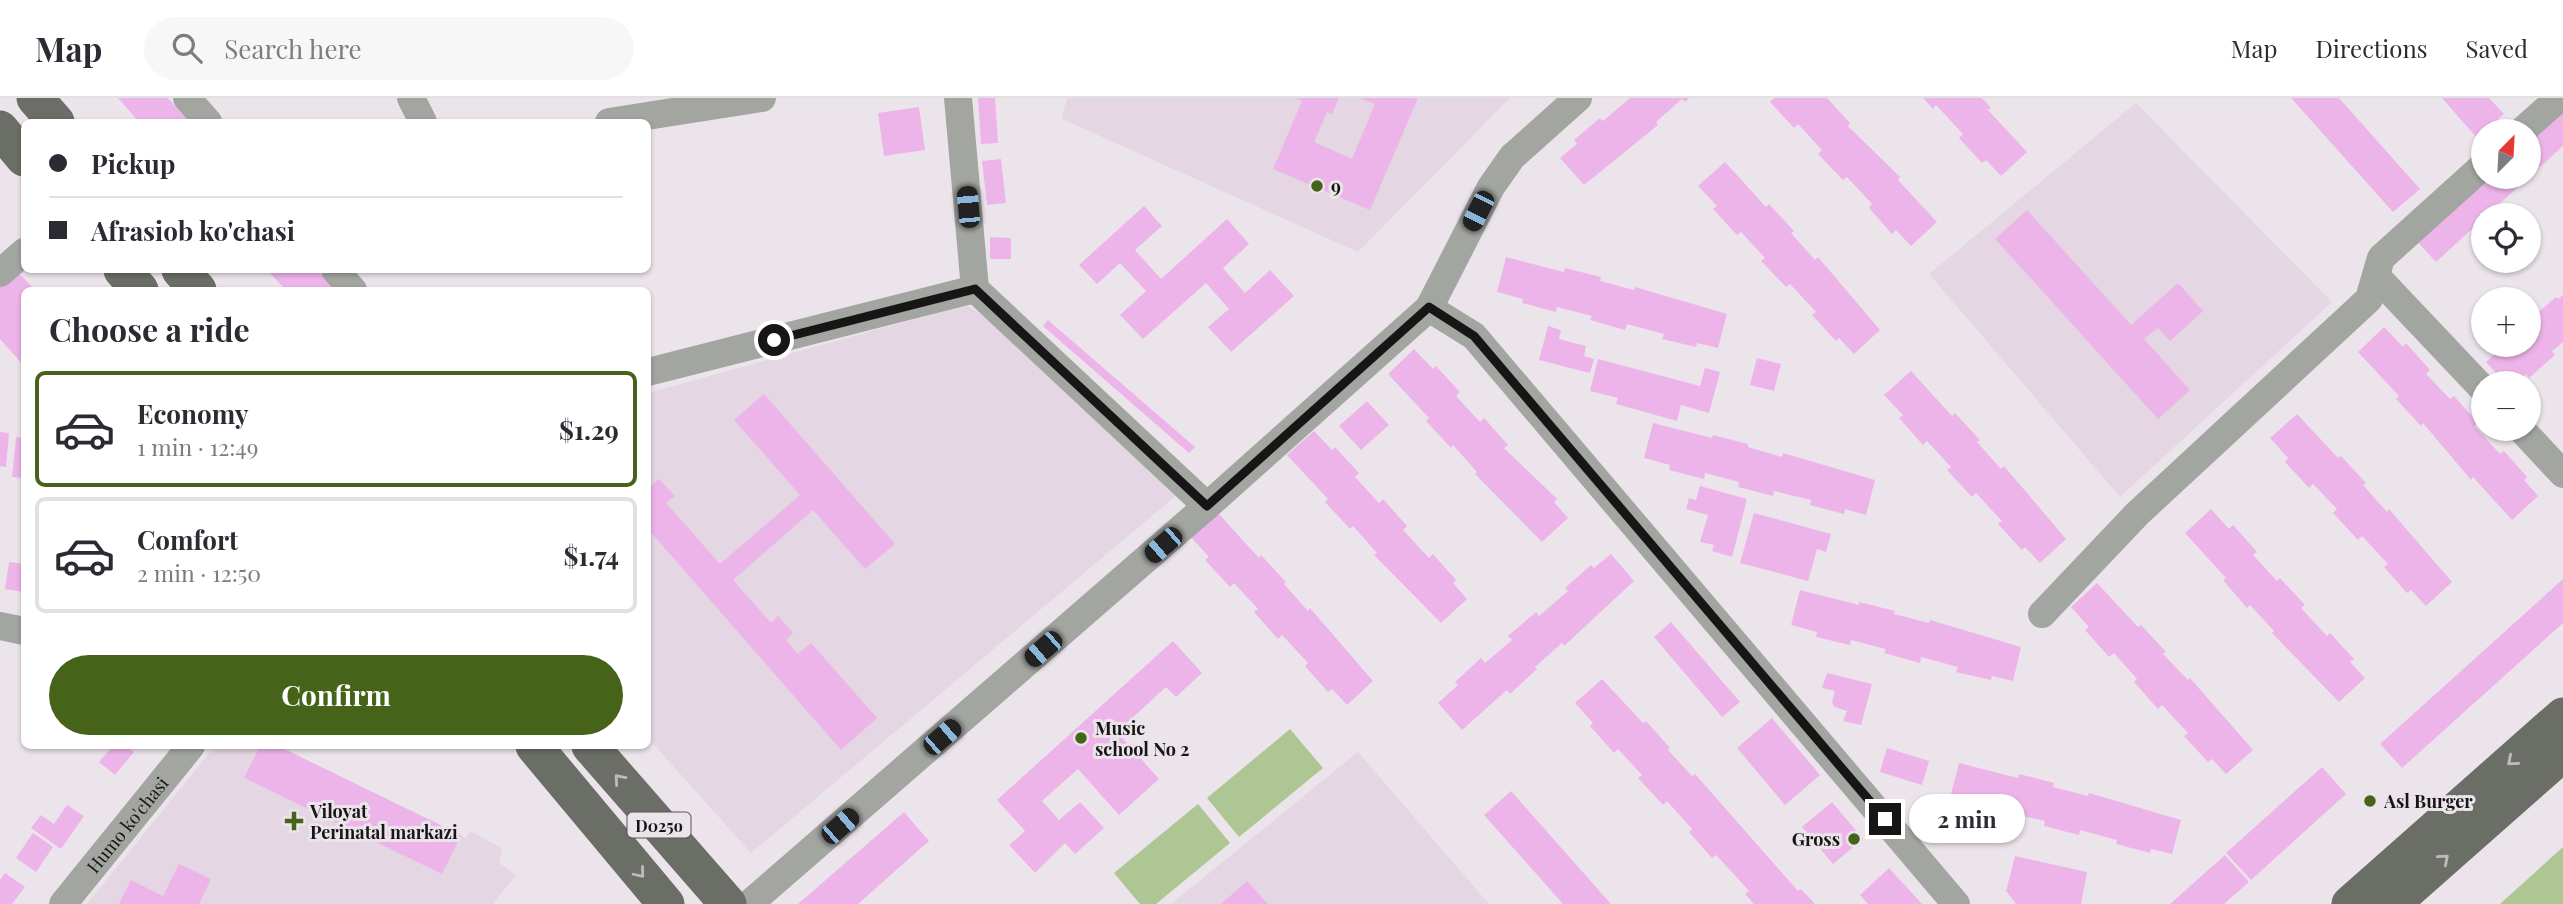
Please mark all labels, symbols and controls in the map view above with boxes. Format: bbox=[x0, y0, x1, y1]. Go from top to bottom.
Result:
search box bbox=[144, 17, 634, 80]
text: Map bbox=[35, 26, 102, 70]
icon: search bbox=[168, 29, 206, 67]
text: Search here bbox=[224, 31, 362, 66]
text: Map bbox=[2231, 32, 2277, 64]
text: Directions bbox=[2315, 32, 2428, 64]
text: Saved bbox=[2466, 32, 2528, 64]
north arrow bbox=[2471, 119, 2541, 189]
map controls bbox=[2471, 119, 2541, 441]
text: Pickup bbox=[91, 146, 175, 181]
place label: 9 bbox=[1331, 174, 1341, 198]
marker: 9 bbox=[1309, 178, 1325, 194]
car bbox=[956, 185, 981, 229]
car bbox=[1460, 188, 1497, 234]
button: locate bbox=[2471, 203, 2541, 273]
text: Afrasiob ko'chasi bbox=[91, 213, 295, 248]
button: + bbox=[2471, 287, 2541, 357]
text: Choose a ride bbox=[49, 307, 250, 350]
route start bbox=[758, 324, 790, 356]
button: − bbox=[2471, 371, 2541, 441]
text: Economy bbox=[137, 396, 248, 431]
icon: car bbox=[53, 398, 116, 461]
text: $1.29 bbox=[559, 412, 619, 447]
text: 1 min · 12:49 bbox=[137, 431, 258, 462]
text: Comfort bbox=[137, 522, 238, 557]
car bbox=[1141, 523, 1186, 567]
icon: car bbox=[53, 524, 116, 587]
text: $1.74 bbox=[563, 538, 619, 573]
text: 2 min · 12:50 bbox=[137, 557, 261, 588]
car bbox=[1021, 627, 1066, 671]
button: Confirm bbox=[49, 655, 623, 735]
car bbox=[920, 715, 965, 759]
place label: Music school No 2 bbox=[1095, 716, 1189, 761]
marker: Music school No 2 bbox=[1073, 730, 1089, 746]
one-way arrow bbox=[2507, 753, 2520, 765]
street label: Humo ko'chasi bbox=[81, 772, 173, 878]
one-way arrow bbox=[615, 774, 627, 787]
place label: Asl Burger bbox=[2383, 789, 2473, 813]
marker: Asl Burger bbox=[2362, 793, 2378, 809]
callout: 2 min bbox=[1910, 794, 2025, 844]
place label: Viloyat Perinatal markazi bbox=[309, 799, 458, 844]
route end bbox=[1869, 803, 1901, 835]
text: 2 min bbox=[1937, 803, 1997, 834]
car bbox=[818, 804, 863, 848]
marker: Viloyat Perinatal markazi bbox=[284, 811, 304, 831]
road number: D025o bbox=[628, 812, 690, 838]
place label: Gross bbox=[1792, 827, 1840, 851]
marker: Gross bbox=[1846, 831, 1862, 847]
one-way arrow bbox=[2435, 855, 2448, 867]
one-way arrow bbox=[632, 866, 645, 878]

